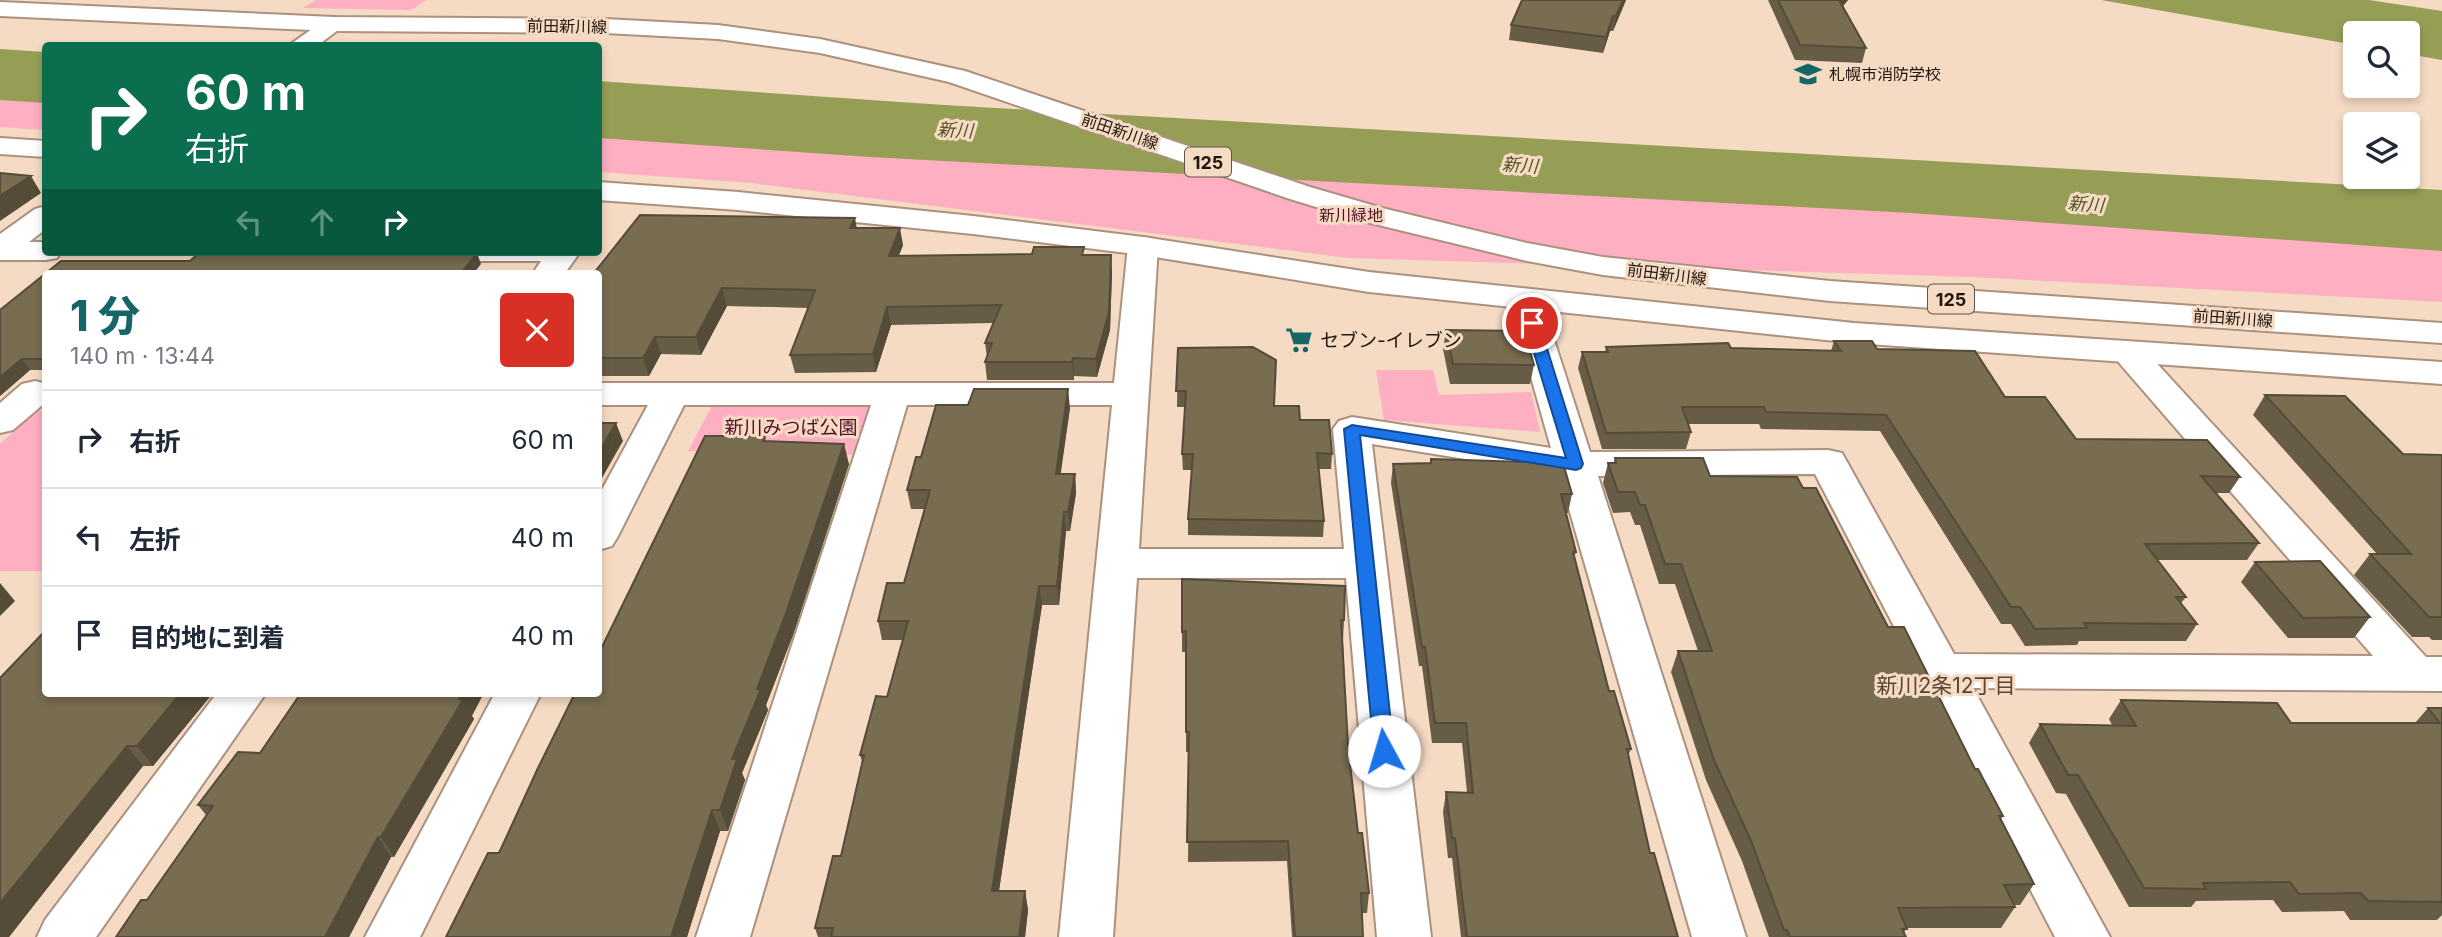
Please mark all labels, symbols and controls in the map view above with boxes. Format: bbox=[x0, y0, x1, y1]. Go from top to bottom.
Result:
street label: 前田新川線 bbox=[527, 15, 607, 37]
map controls bbox=[2343, 21, 2420, 189]
button: search bbox=[2343, 21, 2420, 98]
school or university icon: 札幌市消防学校 bbox=[1793, 59, 1823, 89]
text: 60 m bbox=[185, 63, 306, 122]
place label: 札幌市消防学校 bbox=[1829, 64, 1941, 84]
icon: right bbox=[70, 70, 161, 161]
street label: 前田新川線 bbox=[1079, 109, 1161, 153]
button: layers bbox=[2343, 112, 2420, 189]
water label: 新川 bbox=[936, 119, 976, 142]
text: 右折 bbox=[185, 129, 249, 168]
road number: 125 bbox=[1185, 148, 1231, 176]
water label: 新川 bbox=[1501, 153, 1541, 177]
water label: 新川 bbox=[2067, 192, 2107, 216]
icon: left bbox=[230, 203, 268, 241]
icon: ahead bbox=[303, 203, 341, 241]
icon: right bbox=[376, 203, 414, 241]
park label: 新川緑地 bbox=[1319, 205, 1383, 225]
street label: 前田新川線 bbox=[1626, 259, 1708, 289]
road number: 125 bbox=[1928, 284, 1974, 314]
text: 1 分 bbox=[70, 290, 140, 341]
button: close bbox=[500, 293, 574, 367]
pin bbox=[1502, 293, 1562, 353]
icon: arrive bbox=[1513, 304, 1551, 342]
street label: 前田新川線 bbox=[2192, 305, 2274, 331]
supermarket icon: セブン-イレブン bbox=[1284, 325, 1314, 355]
place label: セブン-イレブン bbox=[1320, 329, 1462, 352]
text: 140 m · 13:44 bbox=[70, 342, 215, 370]
park label: 新川みつば公園 bbox=[724, 416, 858, 439]
icon: right bbox=[70, 420, 108, 458]
text: 60 m bbox=[511, 424, 574, 455]
text: 右折 bbox=[129, 426, 181, 457]
icon: left bbox=[70, 518, 108, 556]
text: 40 m bbox=[511, 522, 574, 553]
text: 左折 bbox=[129, 524, 181, 555]
icon: arrive bbox=[70, 616, 108, 654]
text: 40 m bbox=[511, 620, 574, 651]
text: 目的地に到着 bbox=[129, 622, 285, 653]
district label: 新川2条12丁目 bbox=[1876, 673, 2016, 698]
position arrow bbox=[1347, 714, 1421, 788]

